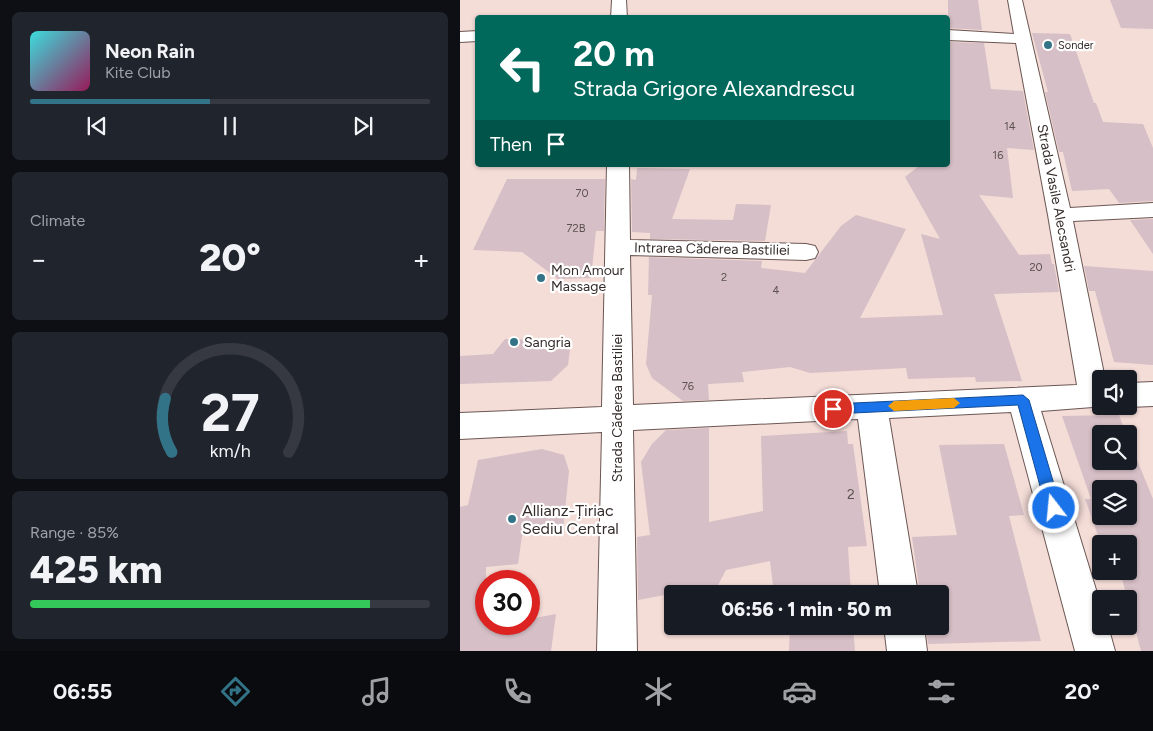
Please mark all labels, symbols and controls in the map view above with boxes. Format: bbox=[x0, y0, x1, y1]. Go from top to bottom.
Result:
text: 20 m bbox=[573, 33, 655, 75]
icon: left bbox=[490, 35, 555, 100]
marker: Sonder bbox=[1042, 39, 1054, 51]
place label: Sonder bbox=[1058, 39, 1094, 52]
text: Neon Rain bbox=[105, 40, 195, 63]
text: Kite Club bbox=[105, 63, 171, 82]
text: Strada Grigore Alexandrescu bbox=[573, 75, 855, 102]
icon: previous bbox=[83, 112, 111, 140]
icon: pause bbox=[216, 112, 244, 140]
icon: next bbox=[349, 112, 377, 140]
house number: 14 bbox=[1004, 120, 1016, 133]
street label: Strada Vasile Alecsandri bbox=[1033, 123, 1079, 273]
icon: arrive bbox=[542, 130, 570, 158]
text: Then bbox=[490, 133, 532, 156]
house number: 16 bbox=[993, 149, 1003, 162]
house number: 70 bbox=[576, 187, 588, 200]
text: Climate bbox=[30, 211, 85, 230]
house number: 72B bbox=[567, 222, 586, 235]
text: 20° bbox=[199, 235, 261, 281]
street label: Intrarea Căderea Bastiliei bbox=[634, 239, 790, 259]
text: − bbox=[30, 242, 47, 276]
text: + bbox=[413, 242, 430, 276]
house number: 20 bbox=[1029, 261, 1043, 274]
place label: Mon Amour Massage bbox=[551, 262, 625, 295]
house number: 2 bbox=[721, 271, 727, 284]
marker: Mon Amour Massage bbox=[535, 272, 547, 284]
house number: 4 bbox=[773, 284, 780, 297]
place label: Sangria bbox=[524, 334, 571, 351]
street label: Strada Căderea Bastiliei bbox=[609, 334, 626, 482]
marker: Sangria bbox=[508, 336, 520, 348]
map controls bbox=[1092, 370, 1137, 635]
button: sound bbox=[1092, 370, 1137, 415]
house number: 76 bbox=[682, 380, 694, 393]
text: 27 bbox=[200, 382, 260, 444]
pin bbox=[812, 388, 854, 430]
icon: arrive bbox=[819, 395, 847, 423]
button: search bbox=[1092, 425, 1137, 470]
text: km/h bbox=[210, 440, 250, 461]
button: layers bbox=[1092, 480, 1137, 525]
position arrow bbox=[1027, 481, 1079, 533]
house number: 2 bbox=[847, 486, 855, 503]
place label: Allianz-Țiriac Sediu Central bbox=[522, 501, 619, 538]
marker: Allianz-Țiriac Sediu Central bbox=[506, 513, 518, 525]
text: Range · 85% bbox=[30, 523, 119, 542]
button: + bbox=[1092, 535, 1137, 580]
text: 425 km bbox=[30, 547, 163, 593]
speed limit sign: 30 bbox=[475, 570, 540, 635]
button: − bbox=[1092, 590, 1137, 635]
text: 06:56 · 1 min · 50 m bbox=[722, 598, 891, 621]
icon: directions bbox=[218, 674, 253, 709]
icon: music bbox=[359, 674, 394, 709]
icon: phone bbox=[500, 674, 535, 709]
icon: climate bbox=[641, 674, 676, 709]
icon: car bbox=[782, 674, 817, 709]
icon: filters bbox=[924, 674, 959, 709]
text: 06:55 bbox=[53, 678, 112, 705]
text: 20° bbox=[1065, 678, 1100, 705]

